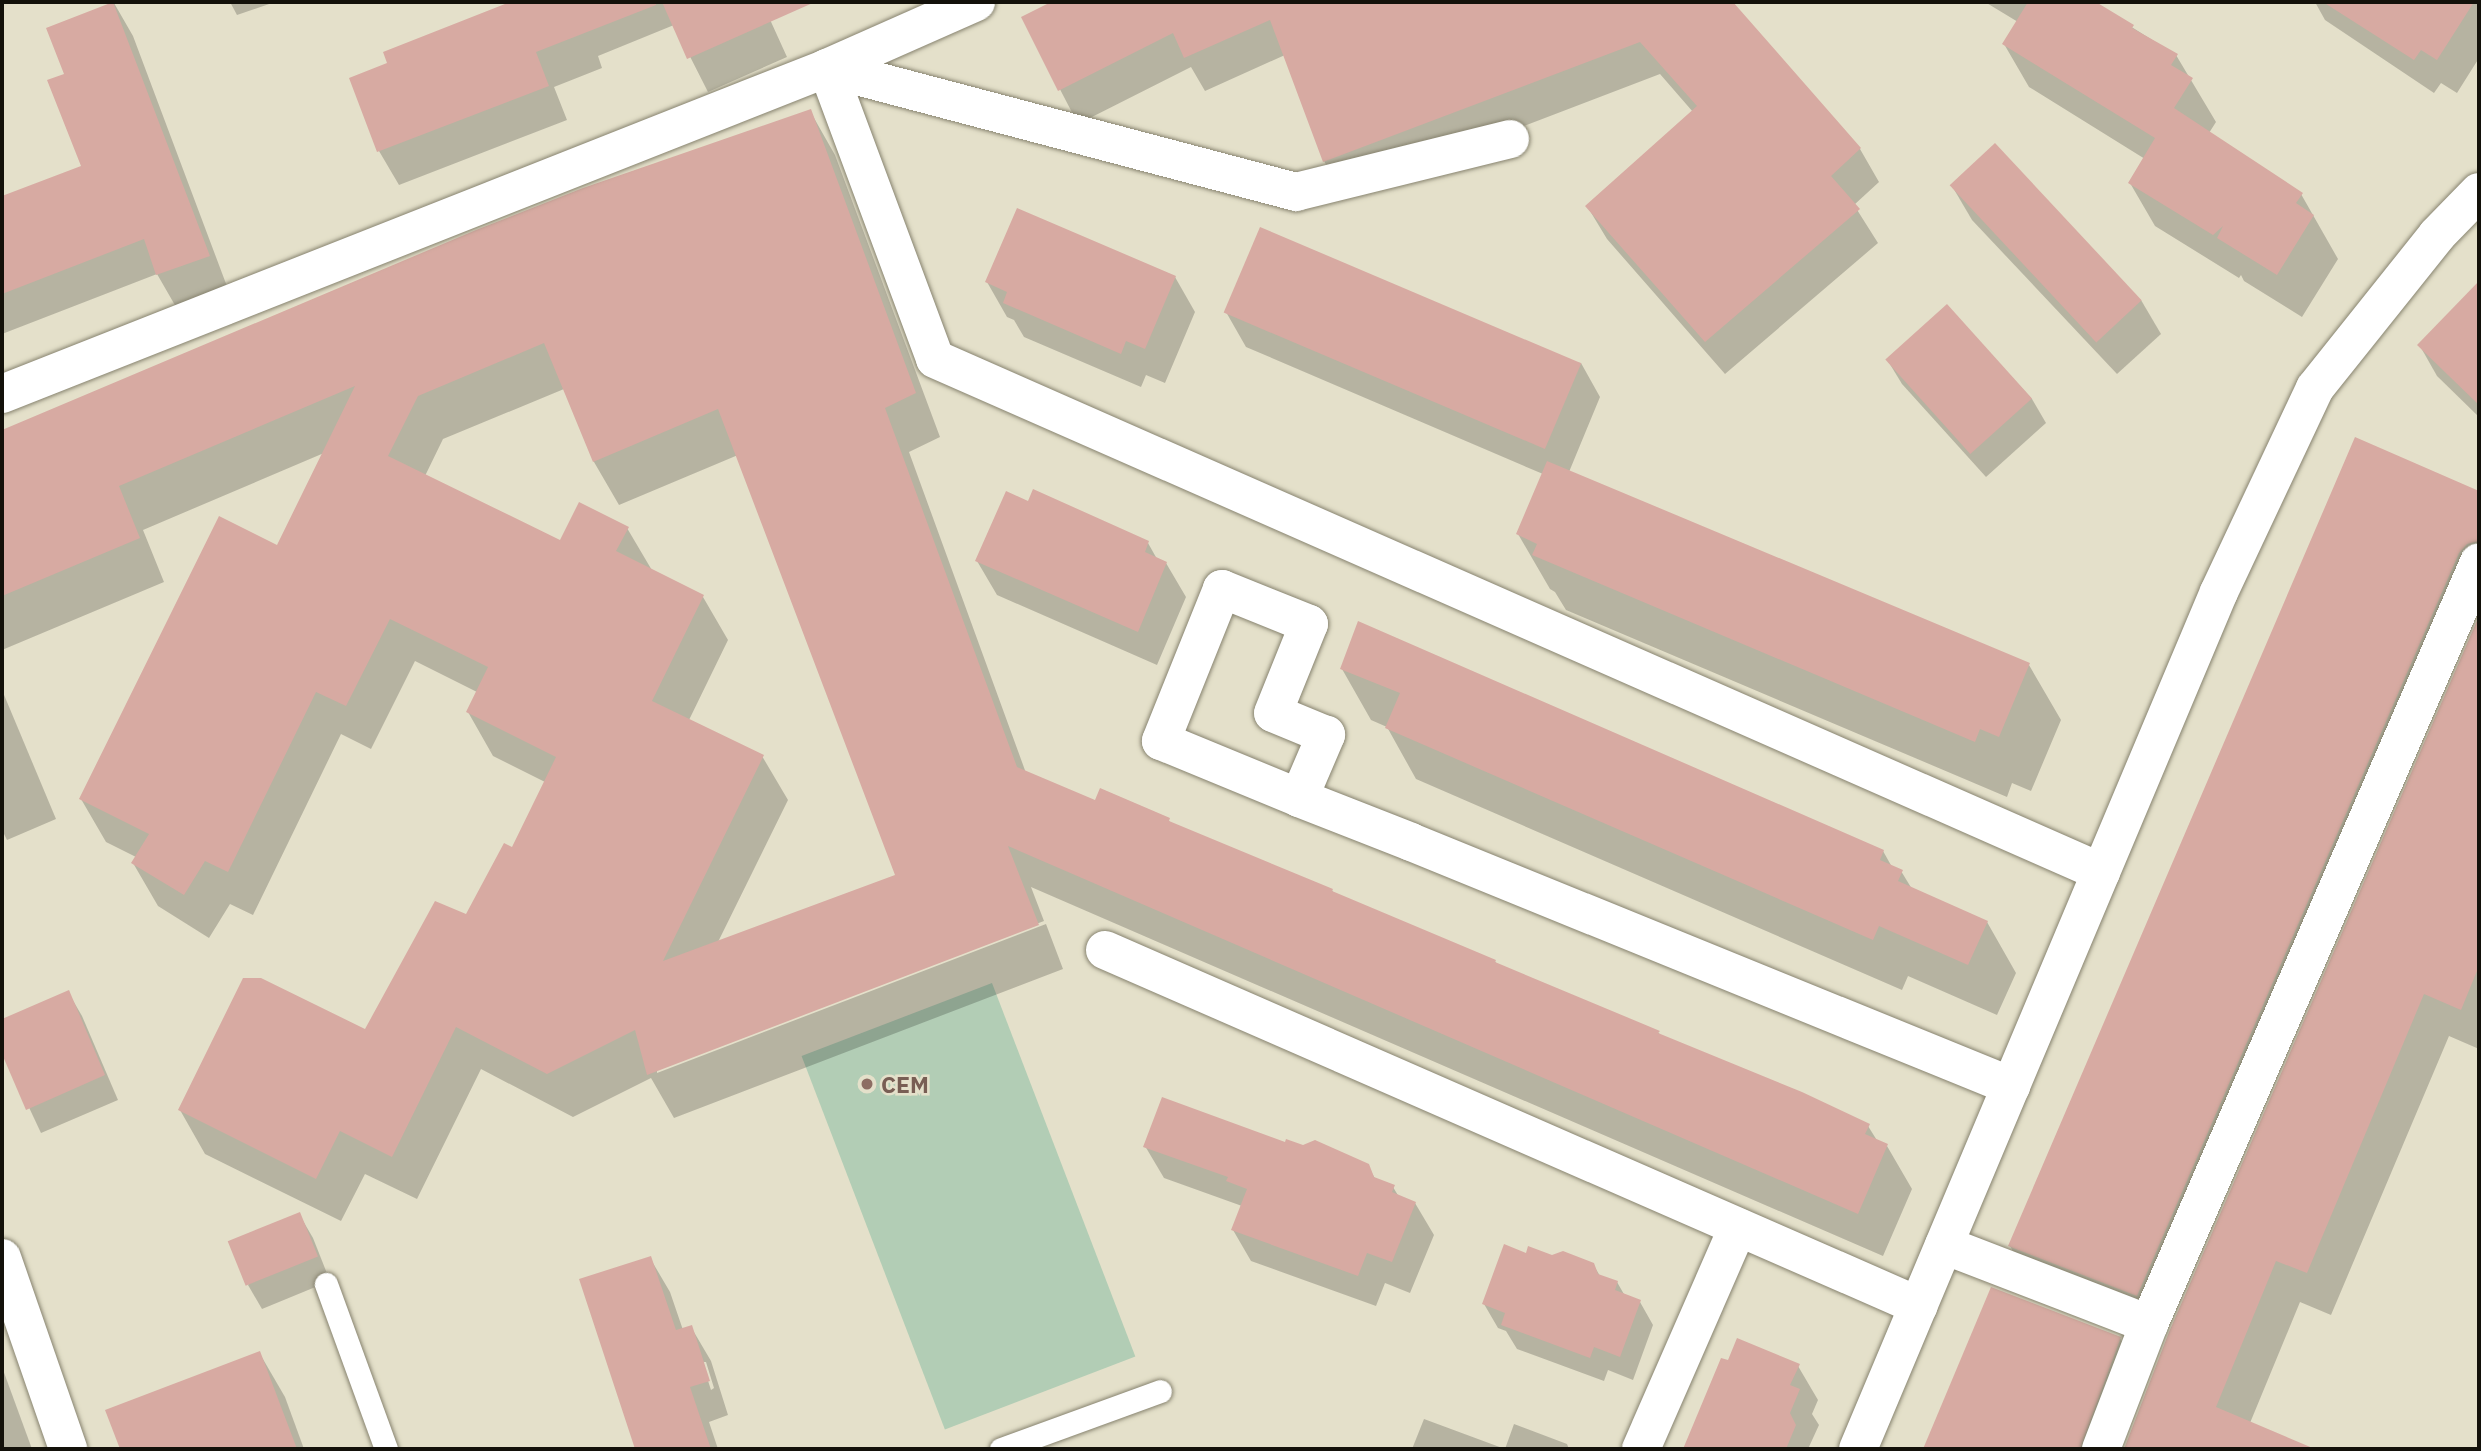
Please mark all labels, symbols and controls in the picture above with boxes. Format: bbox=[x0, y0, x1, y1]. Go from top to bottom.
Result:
place label: CEM bbox=[881, 1070, 929, 1098]
marker: CEM bbox=[859, 1076, 875, 1092]

